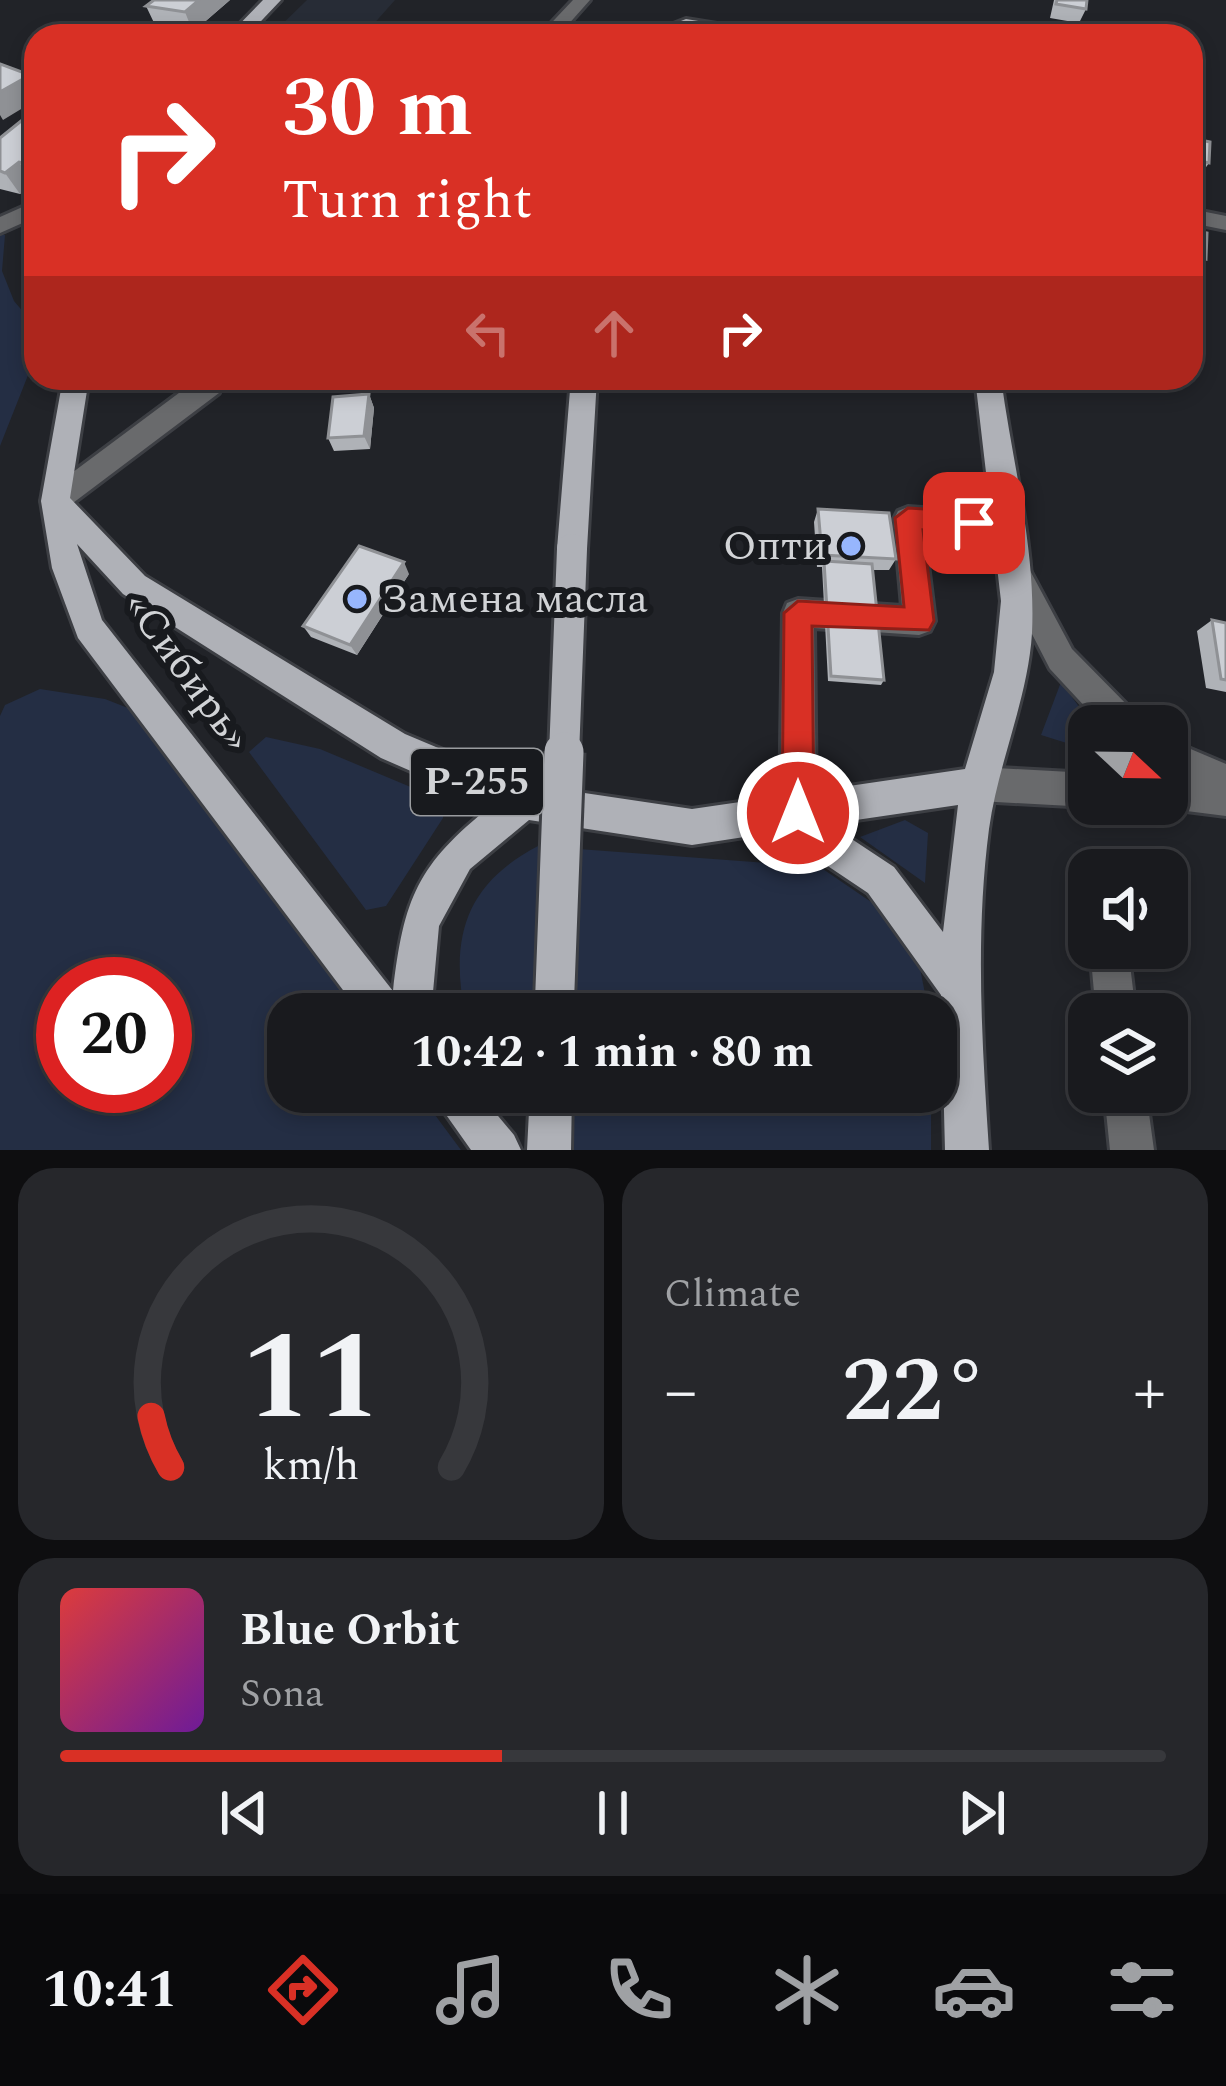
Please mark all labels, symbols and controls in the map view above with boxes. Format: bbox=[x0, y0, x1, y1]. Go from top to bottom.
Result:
text: 30 m bbox=[282, 45, 473, 173]
icon: right bbox=[84, 72, 240, 228]
text: Turn right bbox=[282, 160, 532, 242]
icon: left bbox=[455, 300, 521, 366]
icon: ahead bbox=[581, 300, 647, 366]
icon: right bbox=[707, 300, 773, 366]
pin bbox=[923, 472, 1025, 574]
icon: arrive bbox=[941, 490, 1007, 556]
place label: Опти bbox=[723, 515, 827, 578]
marker: Опти bbox=[838, 533, 864, 559]
place label: Замена масла bbox=[381, 568, 648, 631]
street label: «Сибирь» bbox=[107, 579, 267, 765]
marker: Замена масла bbox=[344, 586, 370, 612]
north arrow bbox=[1068, 705, 1188, 825]
map controls bbox=[1068, 705, 1188, 1113]
road number: Р-255 bbox=[411, 749, 543, 815]
position arrow bbox=[735, 750, 861, 876]
button: sound bbox=[1068, 849, 1188, 969]
speed limit sign: 20 bbox=[36, 957, 192, 1113]
button: layers bbox=[1068, 993, 1188, 1113]
text: 10:42 · 1 min · 80 m bbox=[411, 1018, 813, 1087]
text: Climate bbox=[664, 1265, 801, 1324]
text: 11 bbox=[241, 1284, 381, 1474]
text: 22° bbox=[842, 1324, 988, 1461]
text: − bbox=[664, 1342, 697, 1443]
text: + bbox=[1133, 1342, 1166, 1443]
text: km/h bbox=[263, 1434, 359, 1499]
text: Blue Orbit bbox=[240, 1596, 460, 1665]
text: Sona bbox=[240, 1665, 324, 1724]
icon: previous bbox=[211, 1780, 277, 1846]
icon: pause bbox=[580, 1780, 646, 1846]
icon: next bbox=[949, 1780, 1015, 1846]
icon: directions bbox=[261, 1948, 345, 2032]
icon: music bbox=[429, 1948, 513, 2032]
icon: phone bbox=[597, 1948, 681, 2032]
icon: climate bbox=[765, 1948, 849, 2032]
icon: car bbox=[932, 1948, 1016, 2032]
icon: filters bbox=[1100, 1948, 1184, 2032]
text: 10:41 bbox=[42, 1949, 178, 2031]

